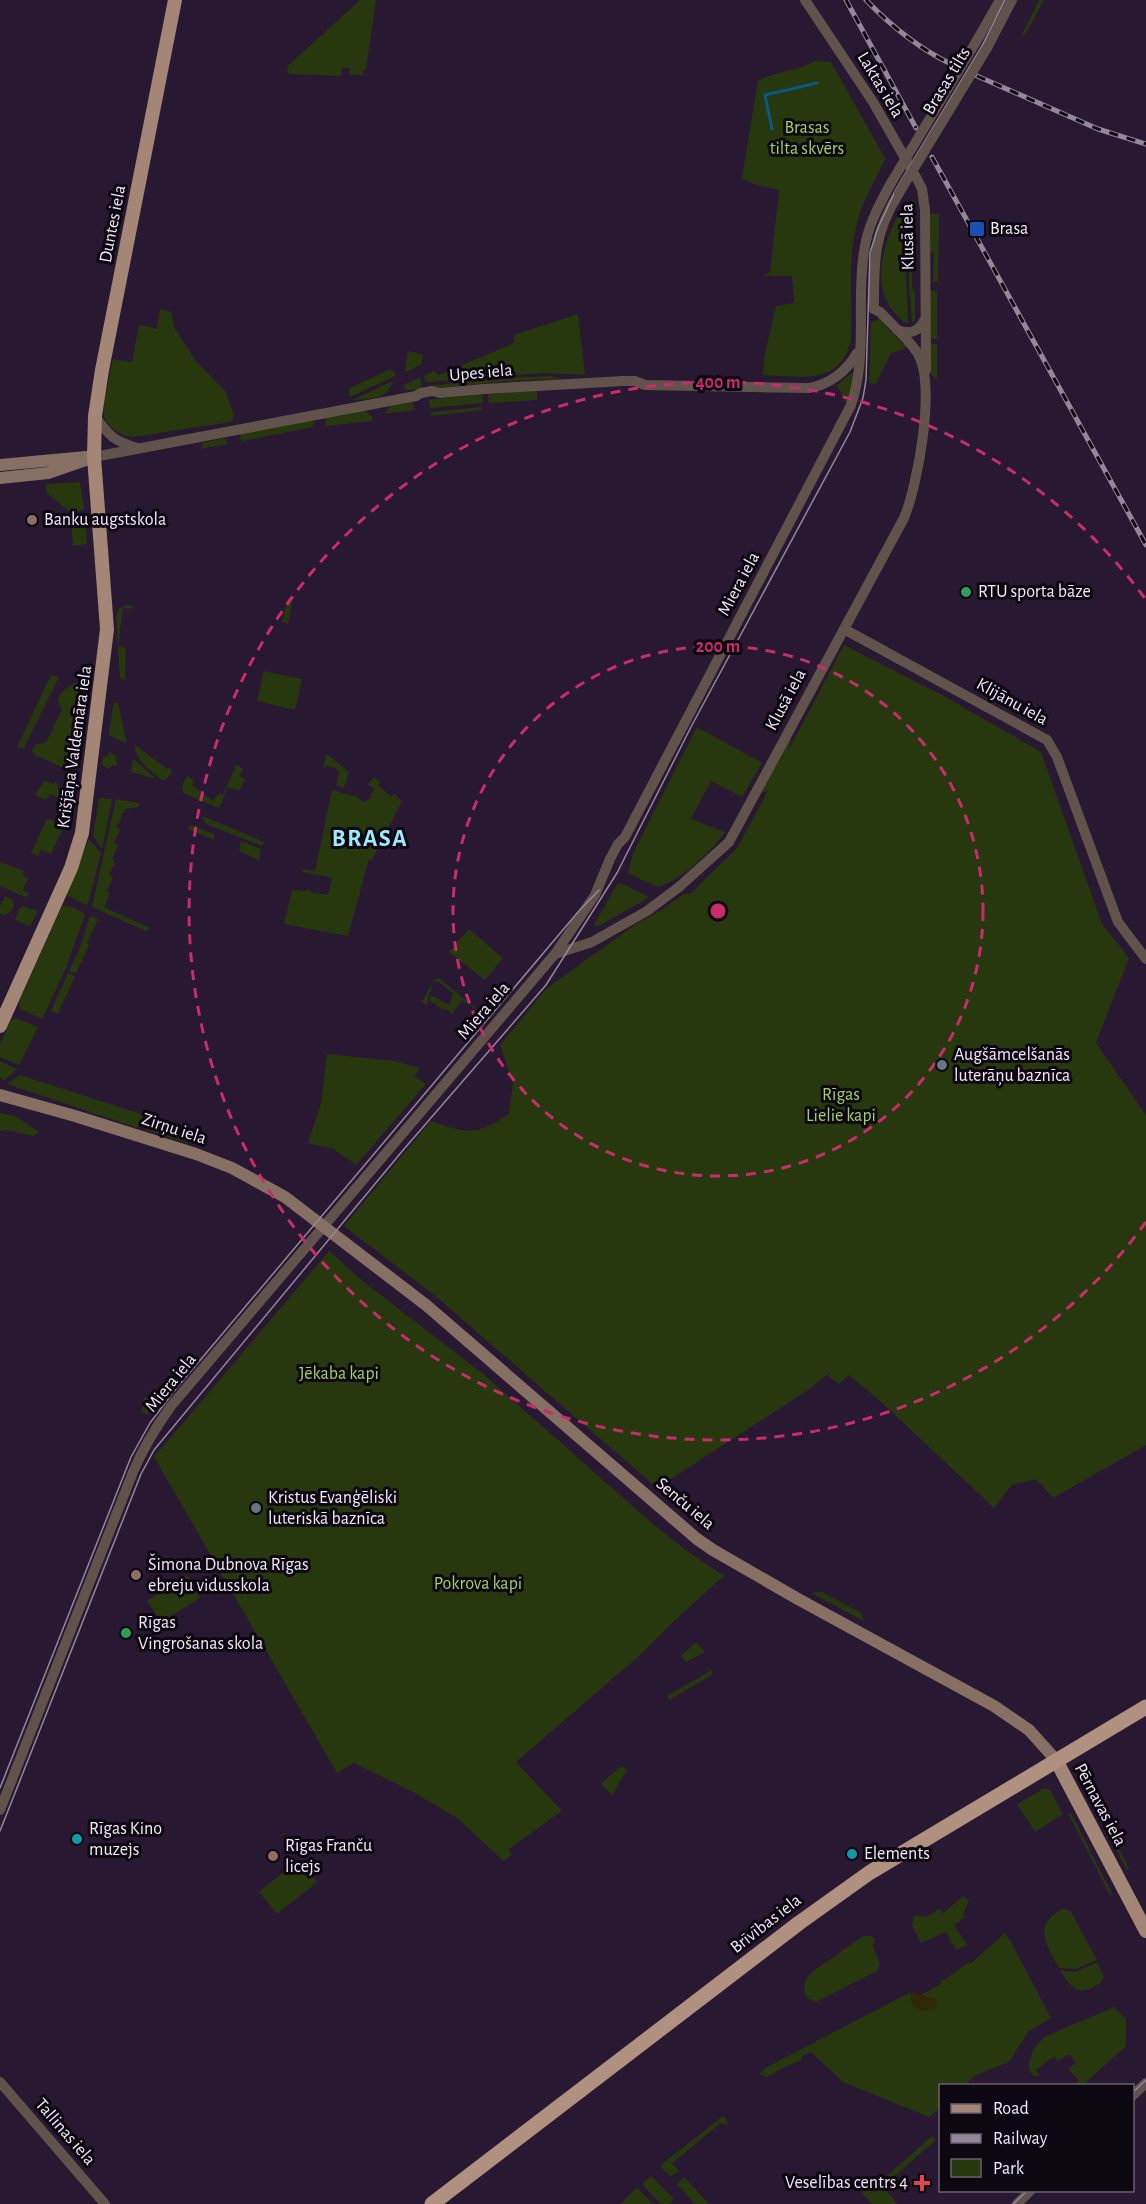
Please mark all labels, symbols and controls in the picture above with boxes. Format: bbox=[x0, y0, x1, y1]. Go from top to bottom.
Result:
street label: Brasas tilts bbox=[920, 44, 974, 118]
street label: Laktas iela bbox=[853, 49, 907, 121]
park label: Brasas tilta skvērs bbox=[770, 119, 844, 158]
street label: Duntes iela bbox=[97, 184, 129, 264]
street label: Klusā iela bbox=[898, 203, 918, 271]
marker: Brasa bbox=[968, 220, 986, 238]
place label: Brasa bbox=[990, 220, 1028, 238]
street label: Upes iela bbox=[449, 361, 513, 385]
text: 400 m bbox=[695, 374, 741, 392]
place label: Banku augstskola bbox=[44, 511, 166, 529]
marker: Banku augstskola bbox=[25, 513, 39, 527]
street label: Miera iela bbox=[715, 549, 763, 619]
place label: RTU sporta bāze bbox=[978, 583, 1091, 601]
marker: RTU sporta bāze bbox=[959, 585, 973, 599]
text: 200 m bbox=[696, 638, 740, 656]
street label: Krišjāņa Valdemāra iela bbox=[55, 664, 96, 830]
street label: Klusā iela bbox=[762, 666, 810, 734]
street label: Klijānu iela bbox=[973, 675, 1051, 729]
district label: BRASA bbox=[332, 827, 408, 851]
centre of rings bbox=[708, 901, 728, 921]
street label: Miera iela bbox=[455, 979, 513, 1043]
place label: Augšāmcelšanās luterāņu baznīca bbox=[954, 1046, 1070, 1086]
marker: Augšāmcelšanās luterāņu baznīca bbox=[935, 1058, 949, 1072]
park label: Rīgas Lielie kapi bbox=[806, 1086, 876, 1125]
street label: Zirņu iela bbox=[139, 1110, 208, 1149]
street label: Miera iela bbox=[142, 1350, 200, 1416]
park label: Jēkaba kapi bbox=[299, 1365, 379, 1383]
street label: Senču iela bbox=[652, 1475, 718, 1533]
place label: Kristus Evanģēliski luteriskā baznīca bbox=[268, 1489, 397, 1528]
marker: Kristus Evanģēliski luteriskā baznīca bbox=[249, 1501, 263, 1515]
place label: Šimona Dubnova Rīgas ebreju vidusskola bbox=[148, 1553, 309, 1595]
marker: Šimona Dubnova Rīgas ebreju vidusskola bbox=[129, 1568, 143, 1582]
park label: Pokrova kapi bbox=[434, 1575, 522, 1593]
place label: Rīgas Vingrošanas skola bbox=[138, 1614, 263, 1653]
marker: Rīgas Vingrošanas skola bbox=[119, 1626, 133, 1640]
street label: Pērnavas iela bbox=[1071, 1761, 1129, 1849]
place label: Rīgas Kino muzejs bbox=[89, 1820, 162, 1859]
marker: Rīgas Kino muzejs bbox=[70, 1832, 84, 1846]
place label: Rīgas Franču licejs bbox=[285, 1837, 372, 1876]
place label: Elements bbox=[864, 1845, 930, 1863]
marker: Elements bbox=[845, 1847, 859, 1861]
marker: Rīgas Franču licejs bbox=[266, 1849, 280, 1863]
street label: Brīvības iela bbox=[727, 1891, 805, 1957]
legend bbox=[939, 2084, 1134, 2192]
street label: Tallinas iela bbox=[31, 2095, 99, 2169]
text: Road bbox=[993, 2100, 1029, 2118]
text: Railway bbox=[993, 2130, 1048, 2148]
text: Park bbox=[993, 2160, 1025, 2178]
place label: Veselības centrs 4 bbox=[785, 2174, 908, 2192]
marker: Veselības centrs 4 bbox=[913, 2174, 931, 2192]

